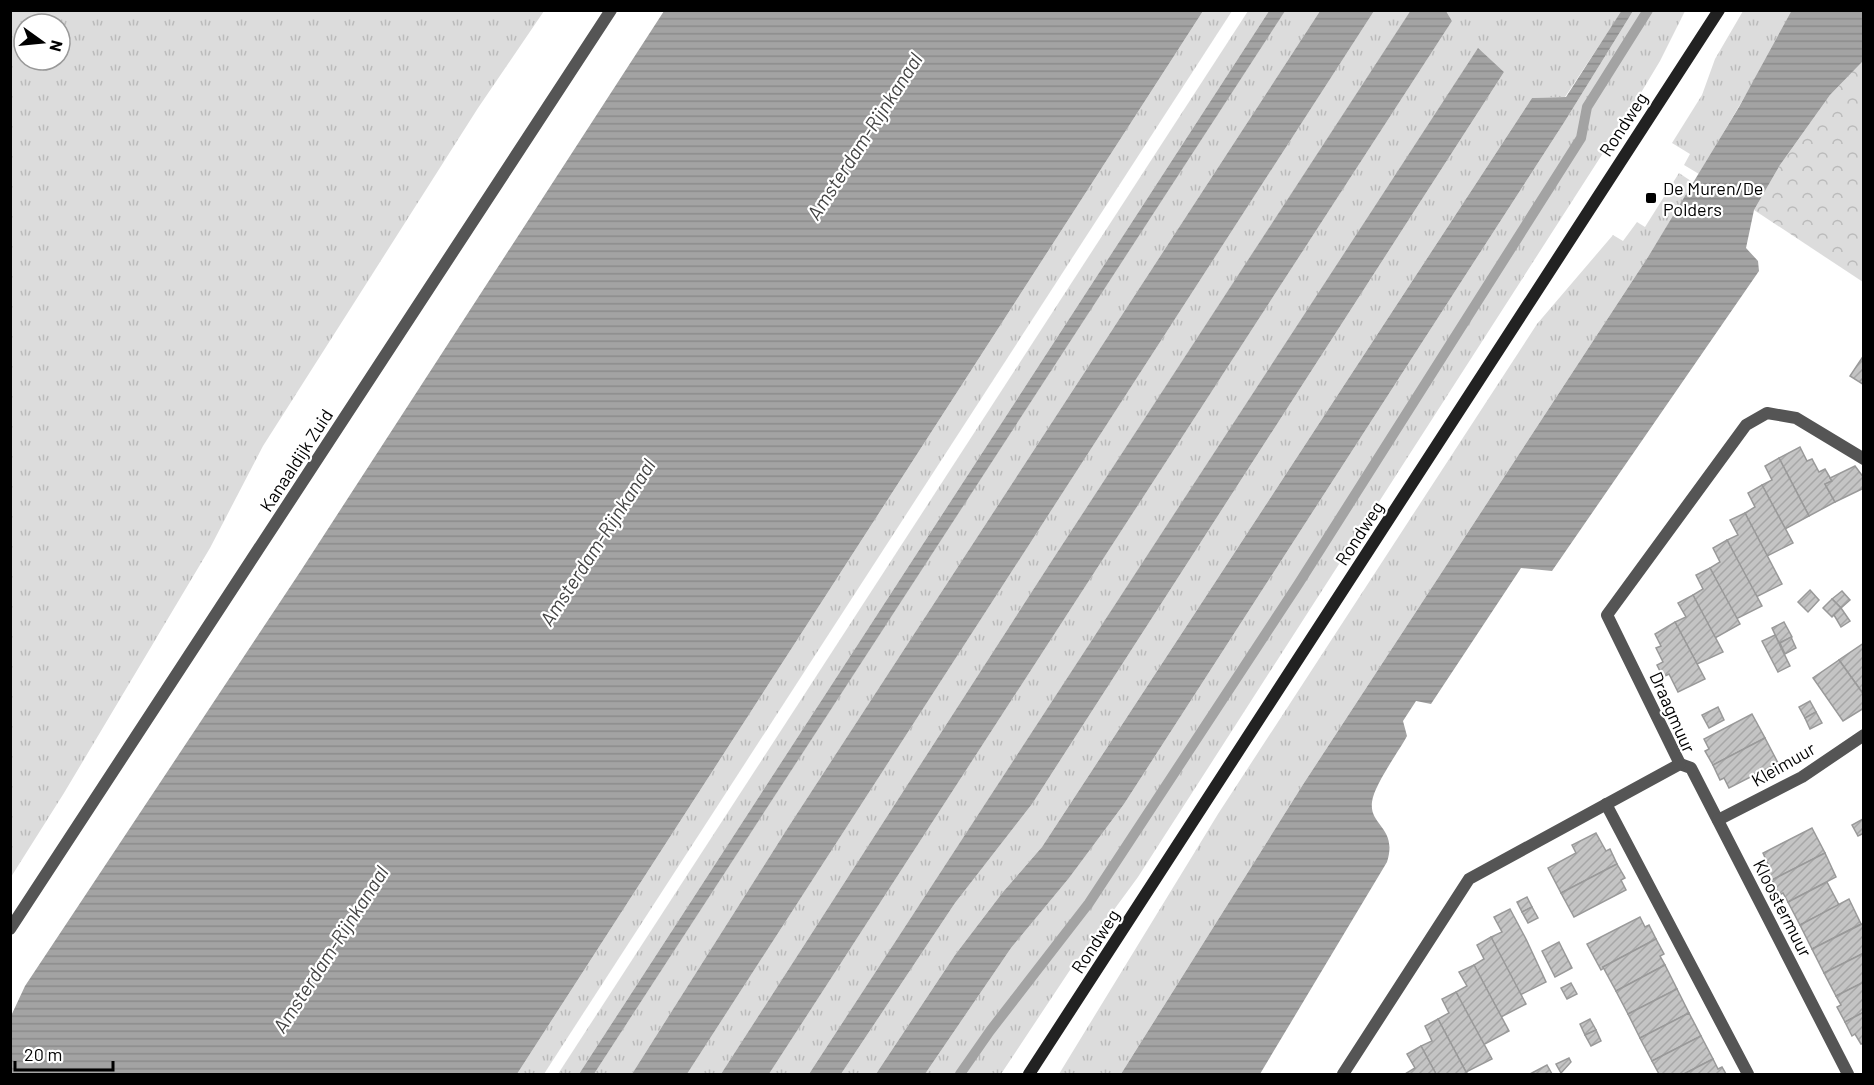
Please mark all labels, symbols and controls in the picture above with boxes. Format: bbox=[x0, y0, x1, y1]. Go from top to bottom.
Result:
north arrow bbox=[12, 12, 72, 72]
text: N bbox=[46, 38, 68, 54]
water label: Amsterdam-Rijnkanaal bbox=[801, 48, 927, 224]
street label: Rondweg bbox=[1594, 88, 1652, 160]
place label: De Muren/De Polders bbox=[1663, 177, 1763, 220]
marker: De Muren/De Polders bbox=[1644, 191, 1658, 205]
street label: Kanaaldijk Zuid bbox=[255, 405, 337, 515]
water label: Amsterdam-Rijnkanaal bbox=[534, 454, 660, 630]
street label: Rondweg bbox=[1330, 497, 1388, 569]
street label: Draagmuur bbox=[1645, 668, 1701, 756]
street label: Kleimuur bbox=[1747, 737, 1819, 791]
street label: Kloostermuur bbox=[1749, 856, 1817, 961]
water label: Amsterdam-Rijnkanaal bbox=[267, 861, 393, 1037]
street label: Rondweg bbox=[1066, 905, 1124, 977]
scale bar bbox=[15, 1034, 112, 1072]
text: 20 m bbox=[24, 1043, 62, 1065]

